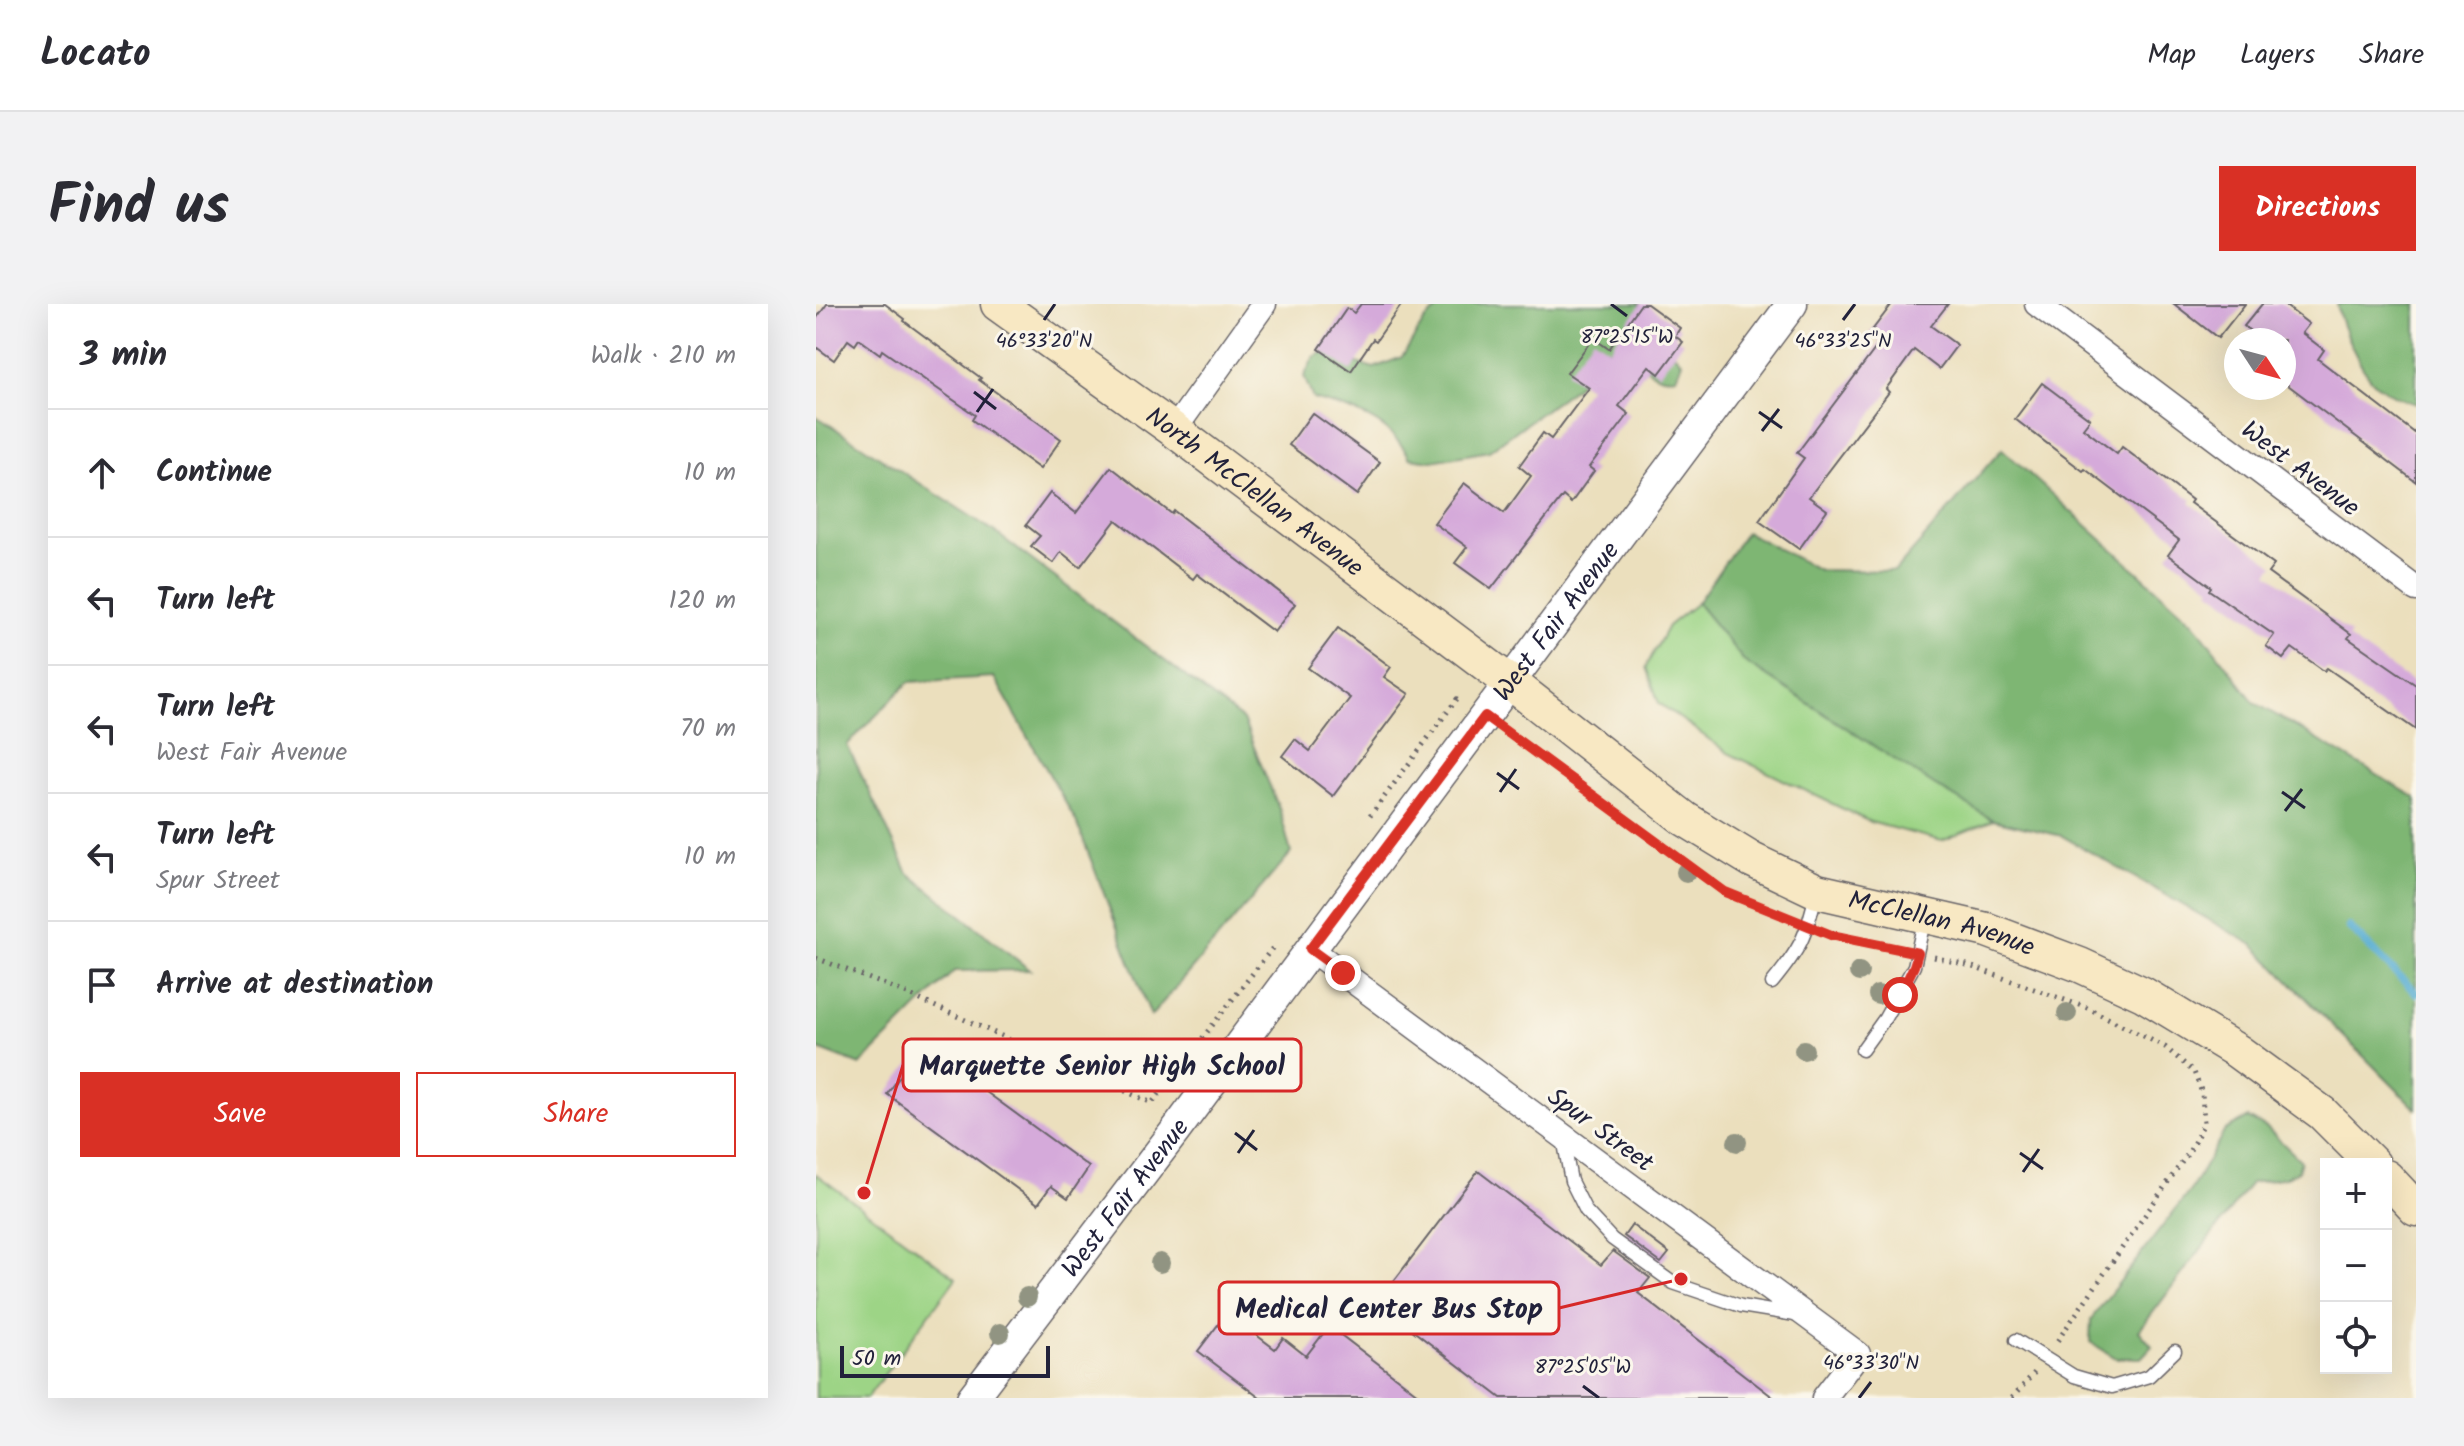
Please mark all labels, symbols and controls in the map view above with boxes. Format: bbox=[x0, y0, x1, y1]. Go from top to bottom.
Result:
text: Locato bbox=[40, 25, 151, 85]
text: Map bbox=[2147, 33, 2196, 78]
text: Layers bbox=[2240, 33, 2315, 78]
text: Share bbox=[2359, 33, 2424, 78]
text: Find us bbox=[48, 163, 229, 253]
button: Directions bbox=[2219, 166, 2416, 251]
text: 87°25'15"W bbox=[1581, 322, 1673, 354]
text: 46°33'20"N bbox=[996, 326, 1092, 358]
text: 46°33'25"N bbox=[1794, 326, 1892, 358]
north arrow bbox=[2224, 328, 2296, 400]
text: 3 min bbox=[80, 329, 167, 383]
text: Walk · 210 m bbox=[591, 335, 736, 377]
street label: North McClellan Avenue bbox=[1136, 397, 1372, 589]
street label: West Avenue bbox=[2231, 411, 2369, 529]
text: Continue bbox=[156, 449, 272, 497]
icon: ahead bbox=[80, 451, 124, 495]
text: 10 m bbox=[684, 452, 736, 494]
street label: West Fair Avenue bbox=[1483, 533, 1632, 711]
text: Turn left bbox=[156, 577, 275, 625]
icon: left bbox=[80, 579, 124, 623]
text: 120 m bbox=[669, 580, 736, 622]
text: Turn left bbox=[156, 684, 275, 732]
icon: left bbox=[80, 707, 124, 751]
text: 70 m bbox=[680, 708, 736, 750]
text: West Fair Avenue bbox=[156, 732, 347, 774]
text: Turn left bbox=[156, 812, 275, 860]
icon: left bbox=[80, 835, 124, 879]
text: 10 m bbox=[684, 836, 736, 878]
text: Spur Street bbox=[156, 860, 280, 902]
street label: McClellan Avenue bbox=[1844, 880, 2041, 969]
route end bbox=[1325, 955, 1361, 991]
text: Arrive at destination bbox=[156, 961, 433, 1009]
icon: arrive bbox=[80, 963, 124, 1007]
route start bbox=[1882, 977, 1918, 1013]
callout: Marquette Senior High School bbox=[903, 1039, 1301, 1091]
text: Marquette Senior High School bbox=[919, 1045, 1286, 1090]
button: Save bbox=[80, 1072, 400, 1157]
button: Share bbox=[416, 1072, 736, 1157]
street label: Spur Street bbox=[1537, 1077, 1663, 1185]
street label: West Fair Avenue bbox=[1052, 1110, 1201, 1288]
map controls bbox=[2320, 1158, 2392, 1374]
button: + bbox=[2320, 1158, 2392, 1230]
button: − bbox=[2320, 1230, 2392, 1302]
callout: Medical Center Bus Stop bbox=[1219, 1282, 1559, 1334]
text: Medical Center Bus Stop bbox=[1235, 1288, 1543, 1333]
button: locate bbox=[2320, 1302, 2392, 1374]
scale bar bbox=[840, 1342, 1050, 1378]
text: 50 m bbox=[852, 1342, 901, 1377]
text: 46°33'30"N bbox=[1823, 1348, 1919, 1380]
text: 87°25'05"W bbox=[1535, 1352, 1631, 1384]

